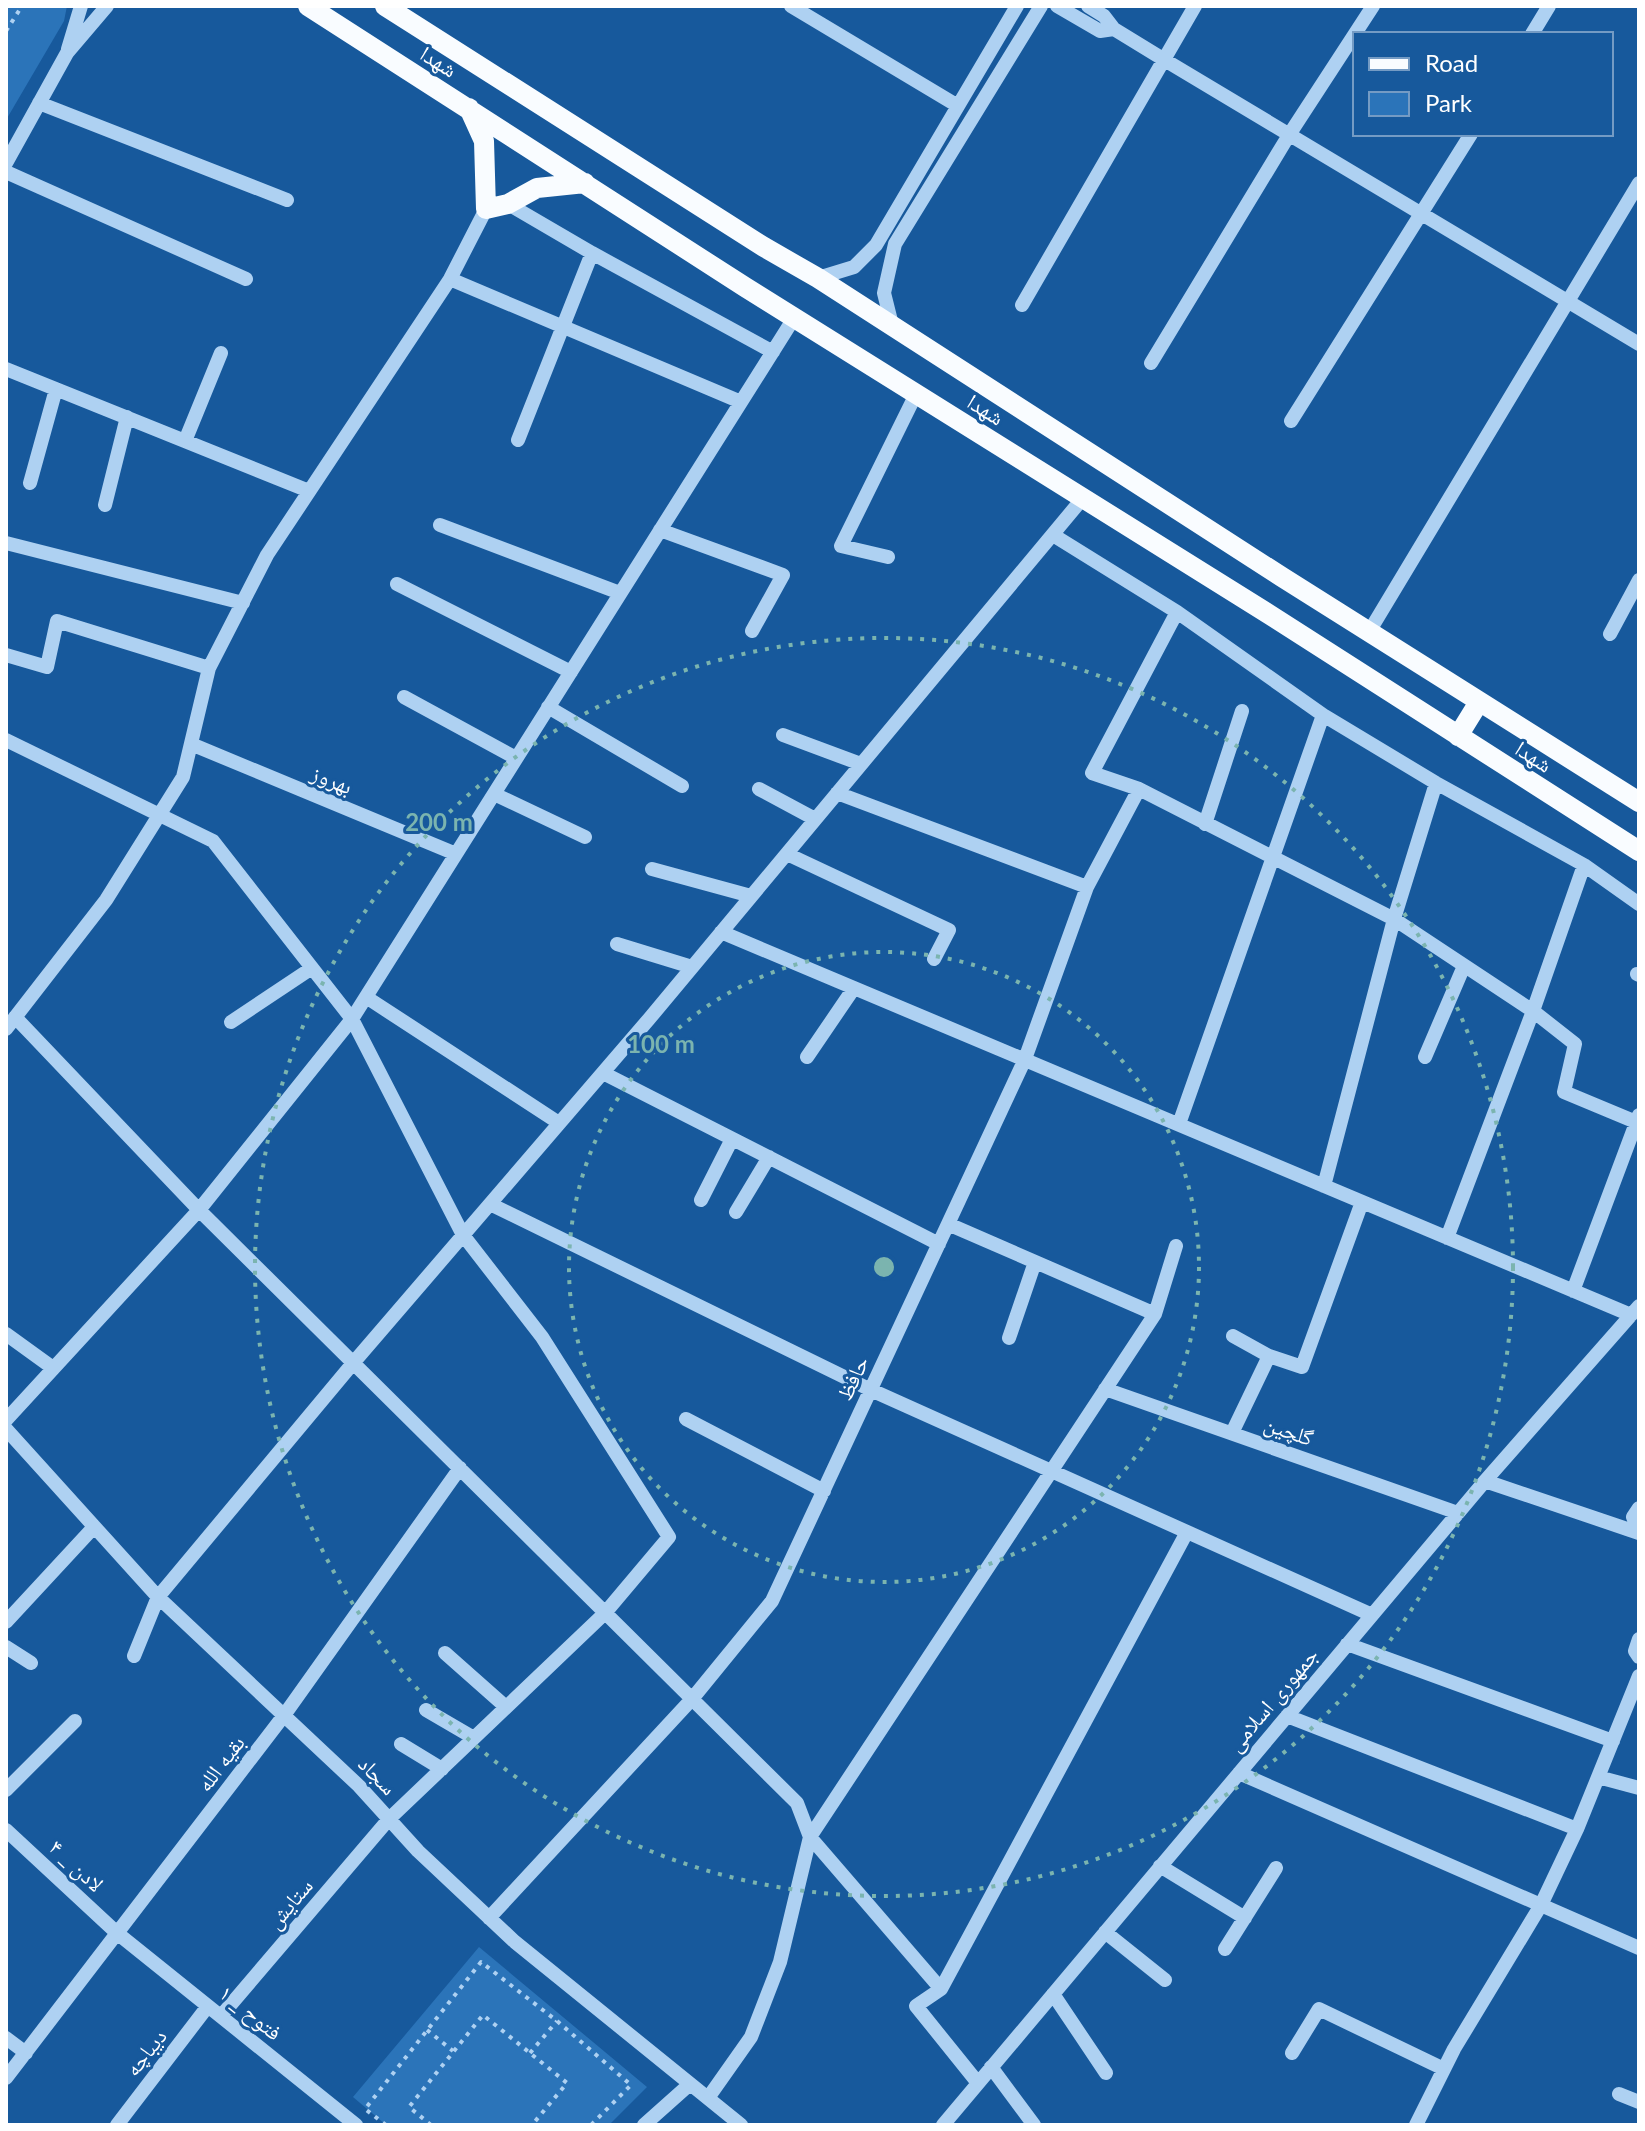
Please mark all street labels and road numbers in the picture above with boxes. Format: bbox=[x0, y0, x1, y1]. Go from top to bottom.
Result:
street label: شهدا bbox=[416, 39, 462, 83]
street label: شهدا bbox=[963, 387, 1009, 431]
street label: شهدا bbox=[1510, 734, 1558, 778]
street label: بهروز bbox=[306, 758, 357, 799]
street label: حافظ bbox=[830, 1352, 874, 1404]
street label: گلچین bbox=[1261, 1409, 1317, 1452]
street label: جمهوری اسلامی bbox=[1221, 1641, 1324, 1757]
street label: بقیه الله bbox=[190, 1730, 250, 1796]
street label: سجاد bbox=[353, 1750, 403, 1800]
street label: لادن _ ۴ bbox=[43, 1833, 110, 1898]
street label: ستایش bbox=[260, 1872, 319, 1934]
street label: فتوح _ ۱ bbox=[214, 1979, 288, 2046]
street label: دیباچه bbox=[118, 2023, 172, 2081]

